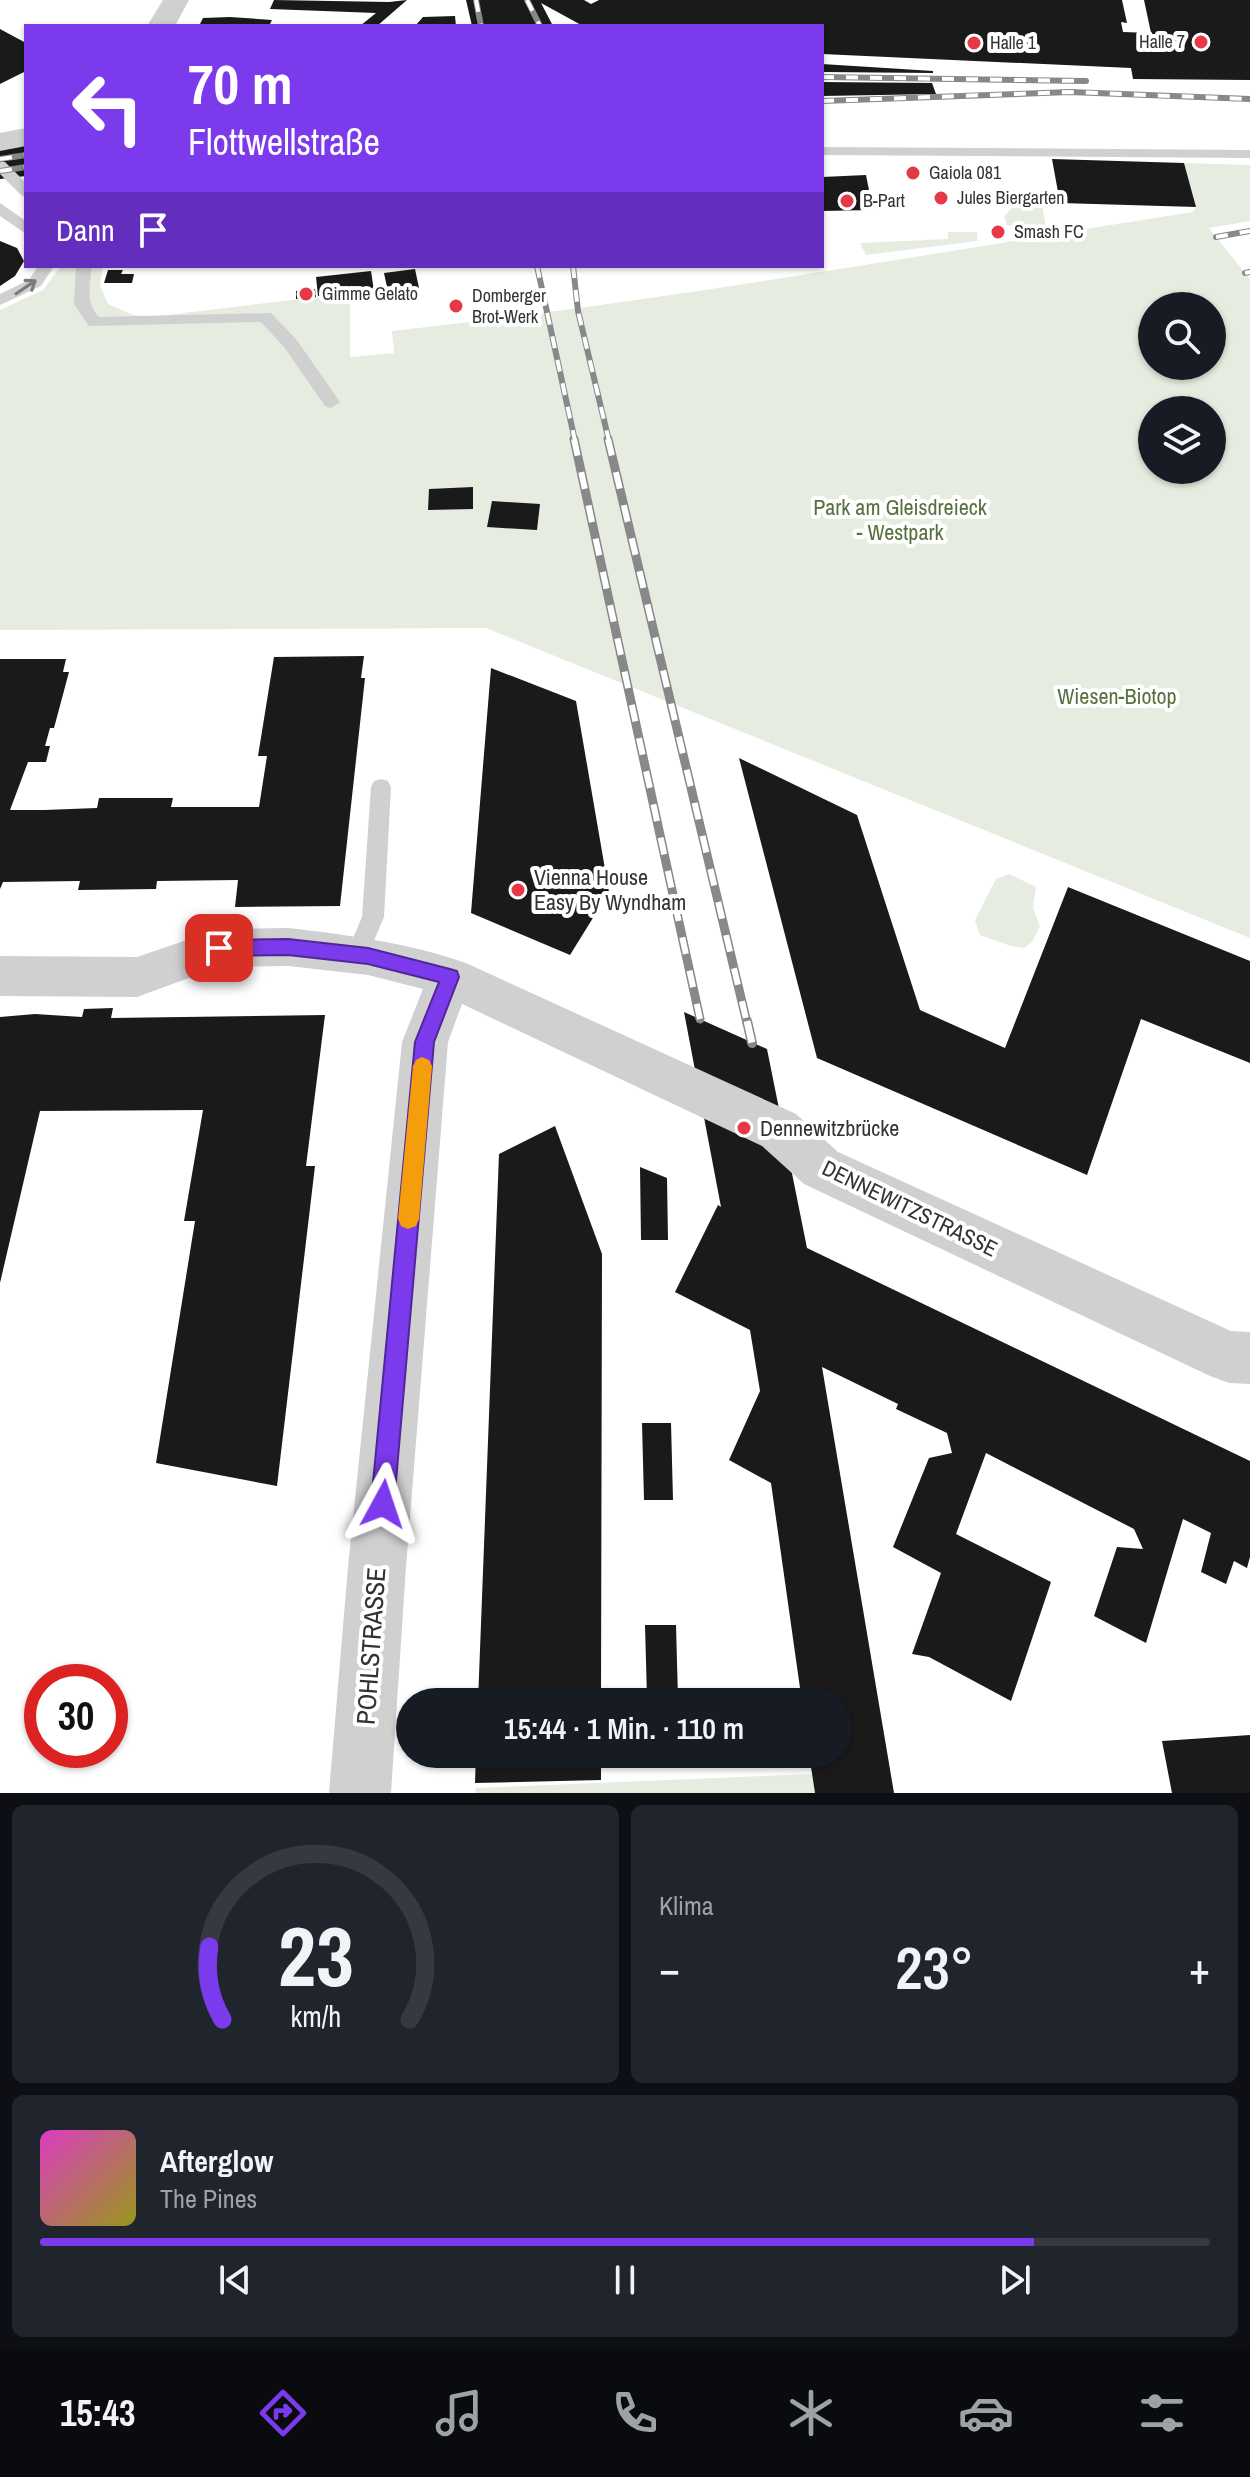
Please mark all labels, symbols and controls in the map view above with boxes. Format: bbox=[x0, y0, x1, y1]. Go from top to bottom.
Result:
place label: Halle 7 bbox=[1139, 29, 1185, 54]
place label: Halle 1 bbox=[990, 30, 1037, 55]
marker: Halle 7 bbox=[1192, 33, 1210, 51]
marker: Halle 1 bbox=[965, 34, 983, 52]
text: 70 m bbox=[188, 46, 293, 121]
icon: left bbox=[56, 56, 160, 160]
text: Flottwellstraße bbox=[188, 118, 380, 166]
place label: Gaiola 081 bbox=[929, 160, 1002, 185]
marker: Gaiola 081 bbox=[904, 164, 922, 182]
place label: Jules Biergarten bbox=[957, 185, 1064, 210]
place label: B-Part bbox=[863, 188, 905, 213]
marker: Jules Biergarten bbox=[932, 189, 950, 207]
marker: B-Part bbox=[838, 192, 856, 210]
icon: arrive bbox=[131, 208, 175, 252]
text: Dann bbox=[56, 210, 115, 250]
place label: Smash FC bbox=[1014, 219, 1084, 244]
marker: Smash FC bbox=[989, 223, 1007, 241]
one-way arrow bbox=[15, 278, 37, 295]
place label: Gimme Gelato bbox=[322, 281, 418, 306]
place label: Domberger Brot-Werk bbox=[472, 283, 546, 329]
marker: Gimme Gelato bbox=[297, 285, 315, 303]
map controls bbox=[1138, 292, 1226, 484]
button: search bbox=[1138, 292, 1226, 380]
marker: Domberger Brot-Werk bbox=[447, 297, 465, 315]
button: layers bbox=[1138, 396, 1226, 484]
park label: Park am Gleisdreieck - Westpark bbox=[813, 492, 988, 547]
park label: Wiesen-Biotop bbox=[1057, 681, 1177, 711]
place label: Vienna House Easy By Wyndham bbox=[534, 862, 686, 917]
marker: Vienna House Easy By Wyndham bbox=[509, 881, 527, 899]
pin bbox=[185, 914, 253, 982]
icon: arrive bbox=[197, 926, 241, 970]
place label: Dennewitzbrücke bbox=[760, 1113, 899, 1143]
marker: Dennewitzbrücke bbox=[735, 1119, 753, 1137]
street label: DENNEWITZSTRASSE bbox=[817, 1153, 1003, 1263]
position arrow bbox=[341, 1462, 425, 1546]
street label: POHLSTRASSE bbox=[348, 1566, 393, 1726]
speed limit sign: 30 bbox=[24, 1664, 128, 1768]
text: 15:44 · 1 Min. · 110 m bbox=[504, 1708, 744, 1748]
text: Klima bbox=[659, 1888, 714, 1923]
text: 23 bbox=[278, 1900, 353, 2012]
text: 23° bbox=[895, 1927, 974, 2008]
text: − bbox=[659, 1938, 680, 1998]
text: + bbox=[1189, 1938, 1210, 1998]
text: km/h bbox=[290, 1997, 341, 2036]
text: Afterglow bbox=[160, 2141, 273, 2181]
text: The Pines bbox=[160, 2181, 257, 2216]
icon: previous bbox=[213, 2258, 257, 2302]
icon: pause bbox=[603, 2258, 647, 2302]
icon: next bbox=[993, 2258, 1037, 2302]
icon: directions bbox=[255, 2385, 311, 2441]
icon: music bbox=[431, 2385, 487, 2441]
icon: phone bbox=[607, 2385, 663, 2441]
icon: climate bbox=[783, 2385, 839, 2441]
icon: car bbox=[958, 2385, 1014, 2441]
icon: filters bbox=[1134, 2385, 1190, 2441]
text: 15:43 bbox=[60, 2389, 135, 2437]

